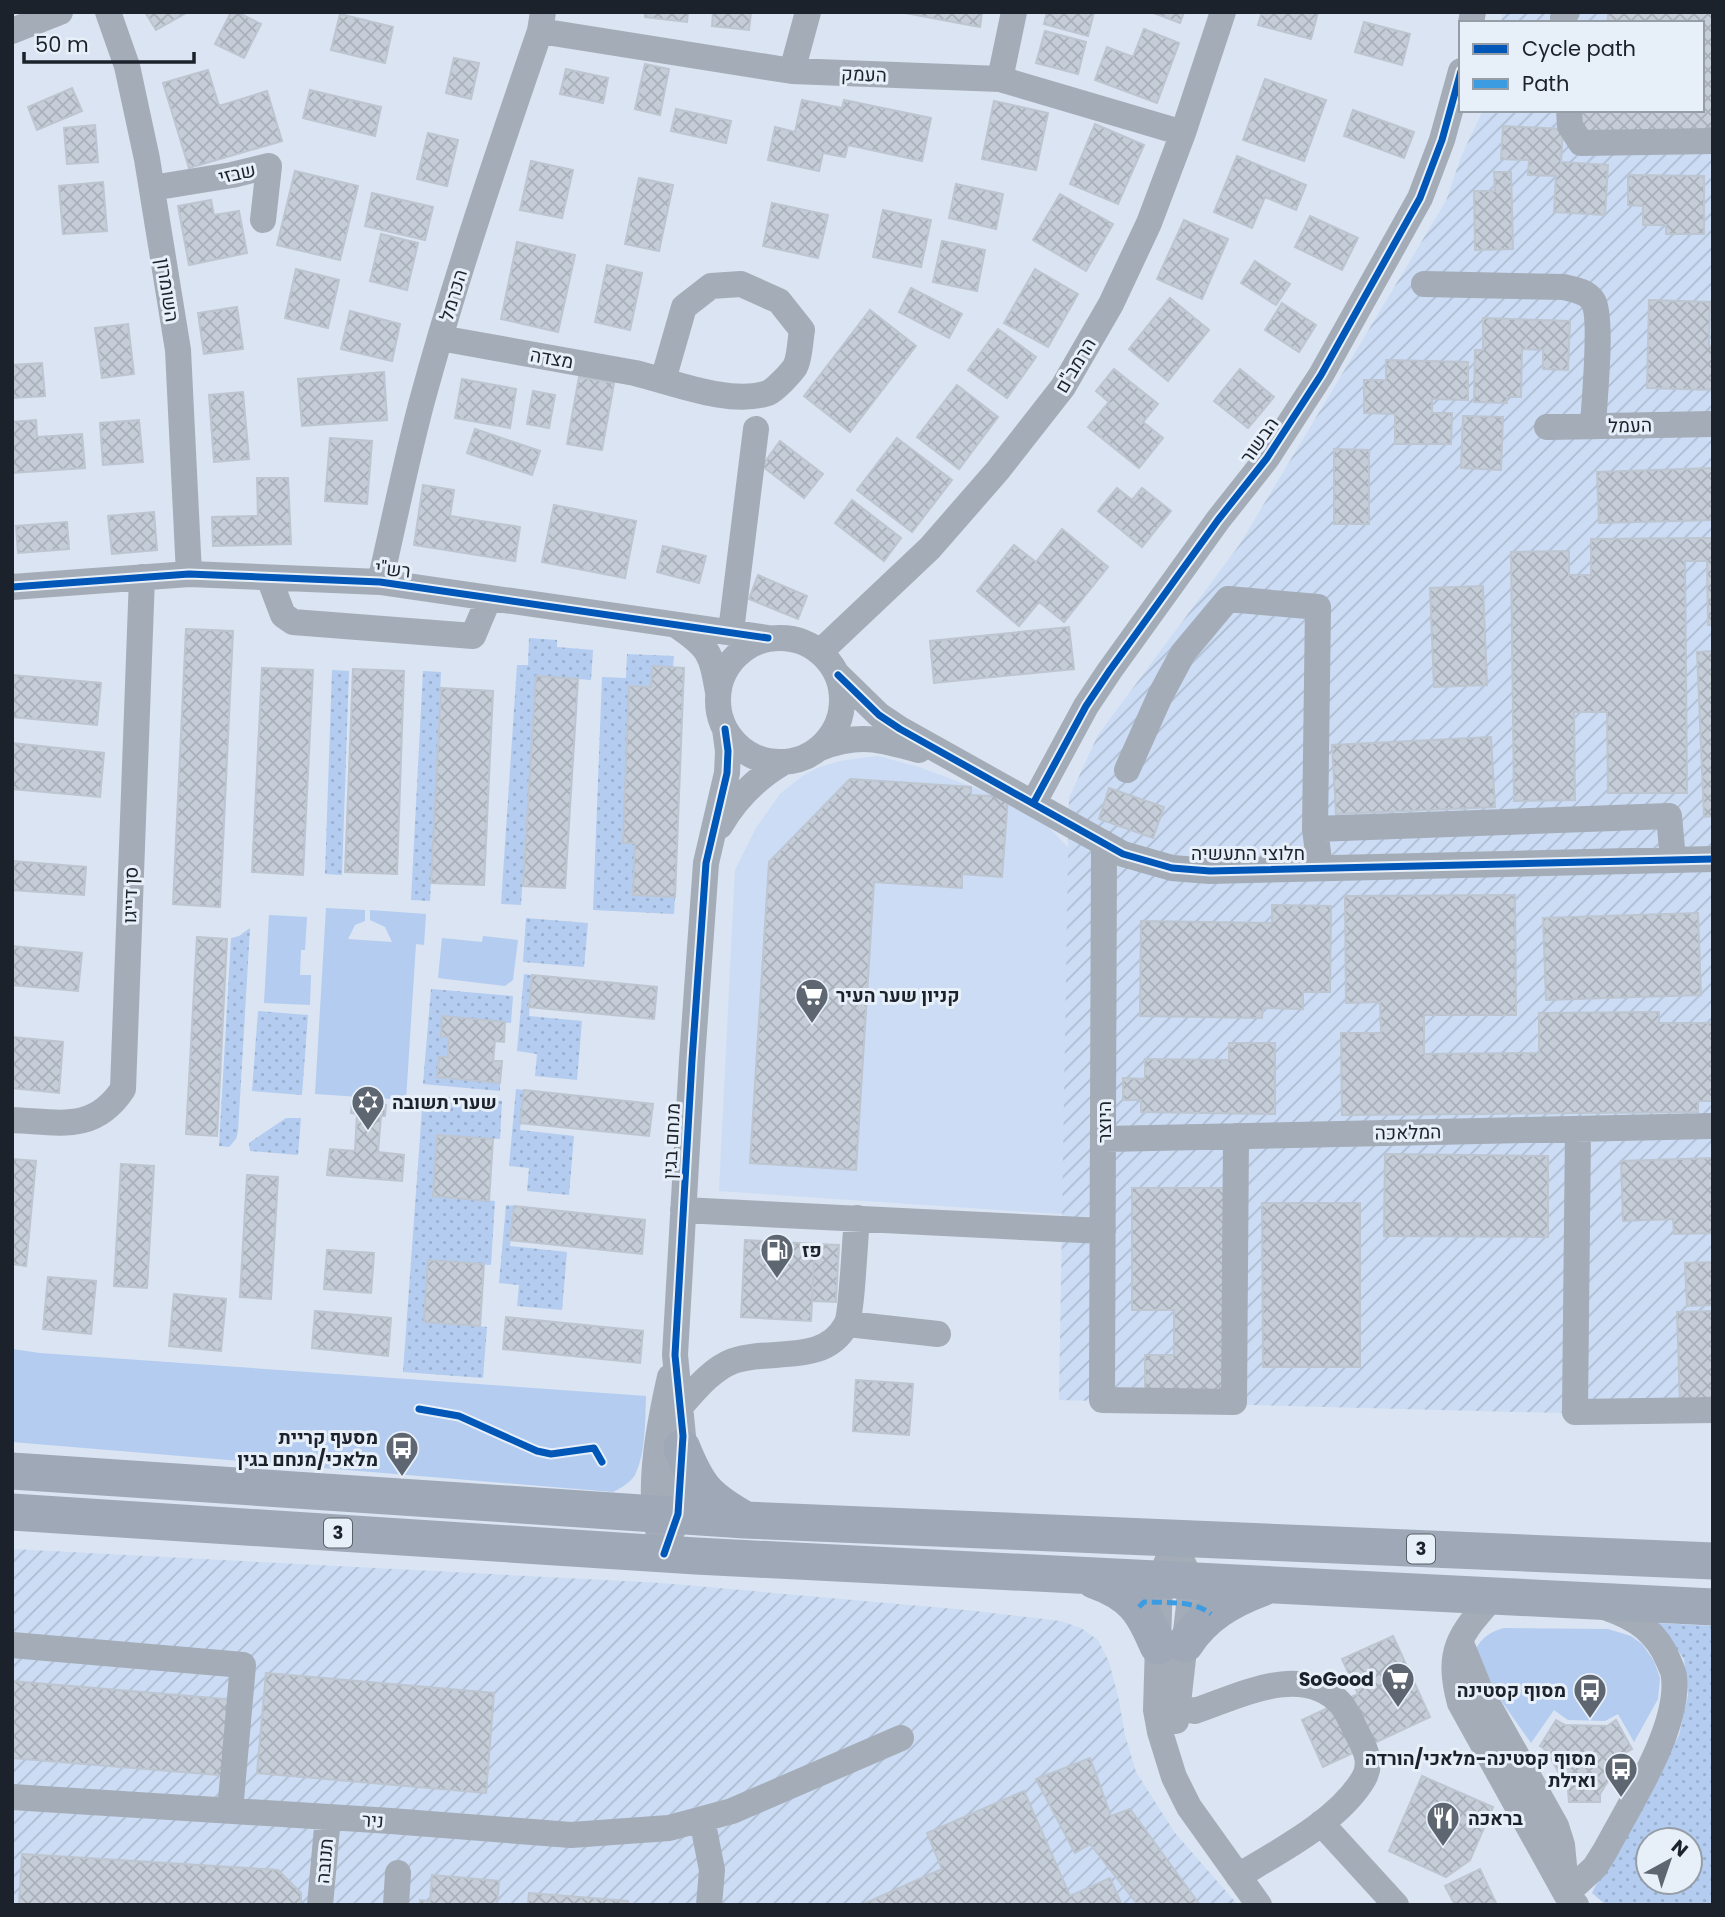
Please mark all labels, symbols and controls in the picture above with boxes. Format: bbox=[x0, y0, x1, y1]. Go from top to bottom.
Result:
scale bar bbox=[24, 21, 194, 65]
legend bbox=[1459, 21, 1704, 112]
text: 50 m bbox=[35, 30, 89, 59]
text: Cycle path bbox=[1522, 34, 1636, 63]
street label: העמק bbox=[841, 60, 887, 89]
text: Path bbox=[1522, 69, 1569, 98]
street label: שבזי bbox=[216, 156, 258, 191]
street label: השומרון bbox=[149, 256, 186, 324]
street label: הכרמל bbox=[433, 266, 474, 324]
street label: הרמב"ם bbox=[1048, 333, 1102, 398]
street label: מצדה bbox=[528, 341, 576, 376]
street label: הבשור bbox=[1234, 412, 1285, 469]
street label: העמל bbox=[1608, 412, 1652, 439]
street label: רש"י bbox=[374, 554, 412, 585]
street label: חלוצי התעשיה bbox=[1191, 840, 1305, 867]
street label: סן דייגו bbox=[116, 866, 145, 924]
supermarket icon: קניון שער העיר bbox=[793, 976, 831, 1025]
place label: קניון שער העיר bbox=[836, 982, 960, 1009]
synagogue icon: שערי תשובה bbox=[349, 1083, 387, 1132]
place label: שערי תשובה bbox=[392, 1089, 497, 1116]
street label: היוצר bbox=[1091, 1101, 1118, 1143]
street label: מנחם בגין bbox=[656, 1102, 687, 1180]
street label: המלאכה bbox=[1374, 1118, 1442, 1147]
fuel station icon: פז bbox=[758, 1231, 796, 1280]
place label: פז bbox=[802, 1237, 822, 1264]
place label: מסעף קריית מלאכי/מנחם בגין bbox=[237, 1424, 378, 1473]
bus stop icon: מסעף קריית מלאכי/מנחם בגין bbox=[383, 1429, 421, 1478]
road number: 3 bbox=[324, 1518, 352, 1548]
road number: 3 bbox=[1407, 1534, 1435, 1564]
supermarket icon: SoGood bbox=[1379, 1660, 1417, 1709]
place label: SoGood bbox=[1299, 1666, 1374, 1693]
bus stop icon: מסוף קסטינה bbox=[1571, 1671, 1609, 1720]
place label: מסוף קסטינה bbox=[1457, 1677, 1566, 1704]
place label: מסוף קסטינה-מלאכי/הורדה ואילת bbox=[1365, 1745, 1596, 1794]
bus stop icon: מסוף קסטינה-מלאכי/הורדה ואילת bbox=[1602, 1750, 1640, 1799]
restaurant icon: בראכה bbox=[1424, 1799, 1462, 1848]
place label: בראכה bbox=[1468, 1805, 1523, 1832]
street label: ניר bbox=[361, 1806, 385, 1835]
north arrow bbox=[1634, 1826, 1704, 1896]
text: N bbox=[1665, 1833, 1694, 1863]
street label: תנובה bbox=[309, 1837, 340, 1885]

